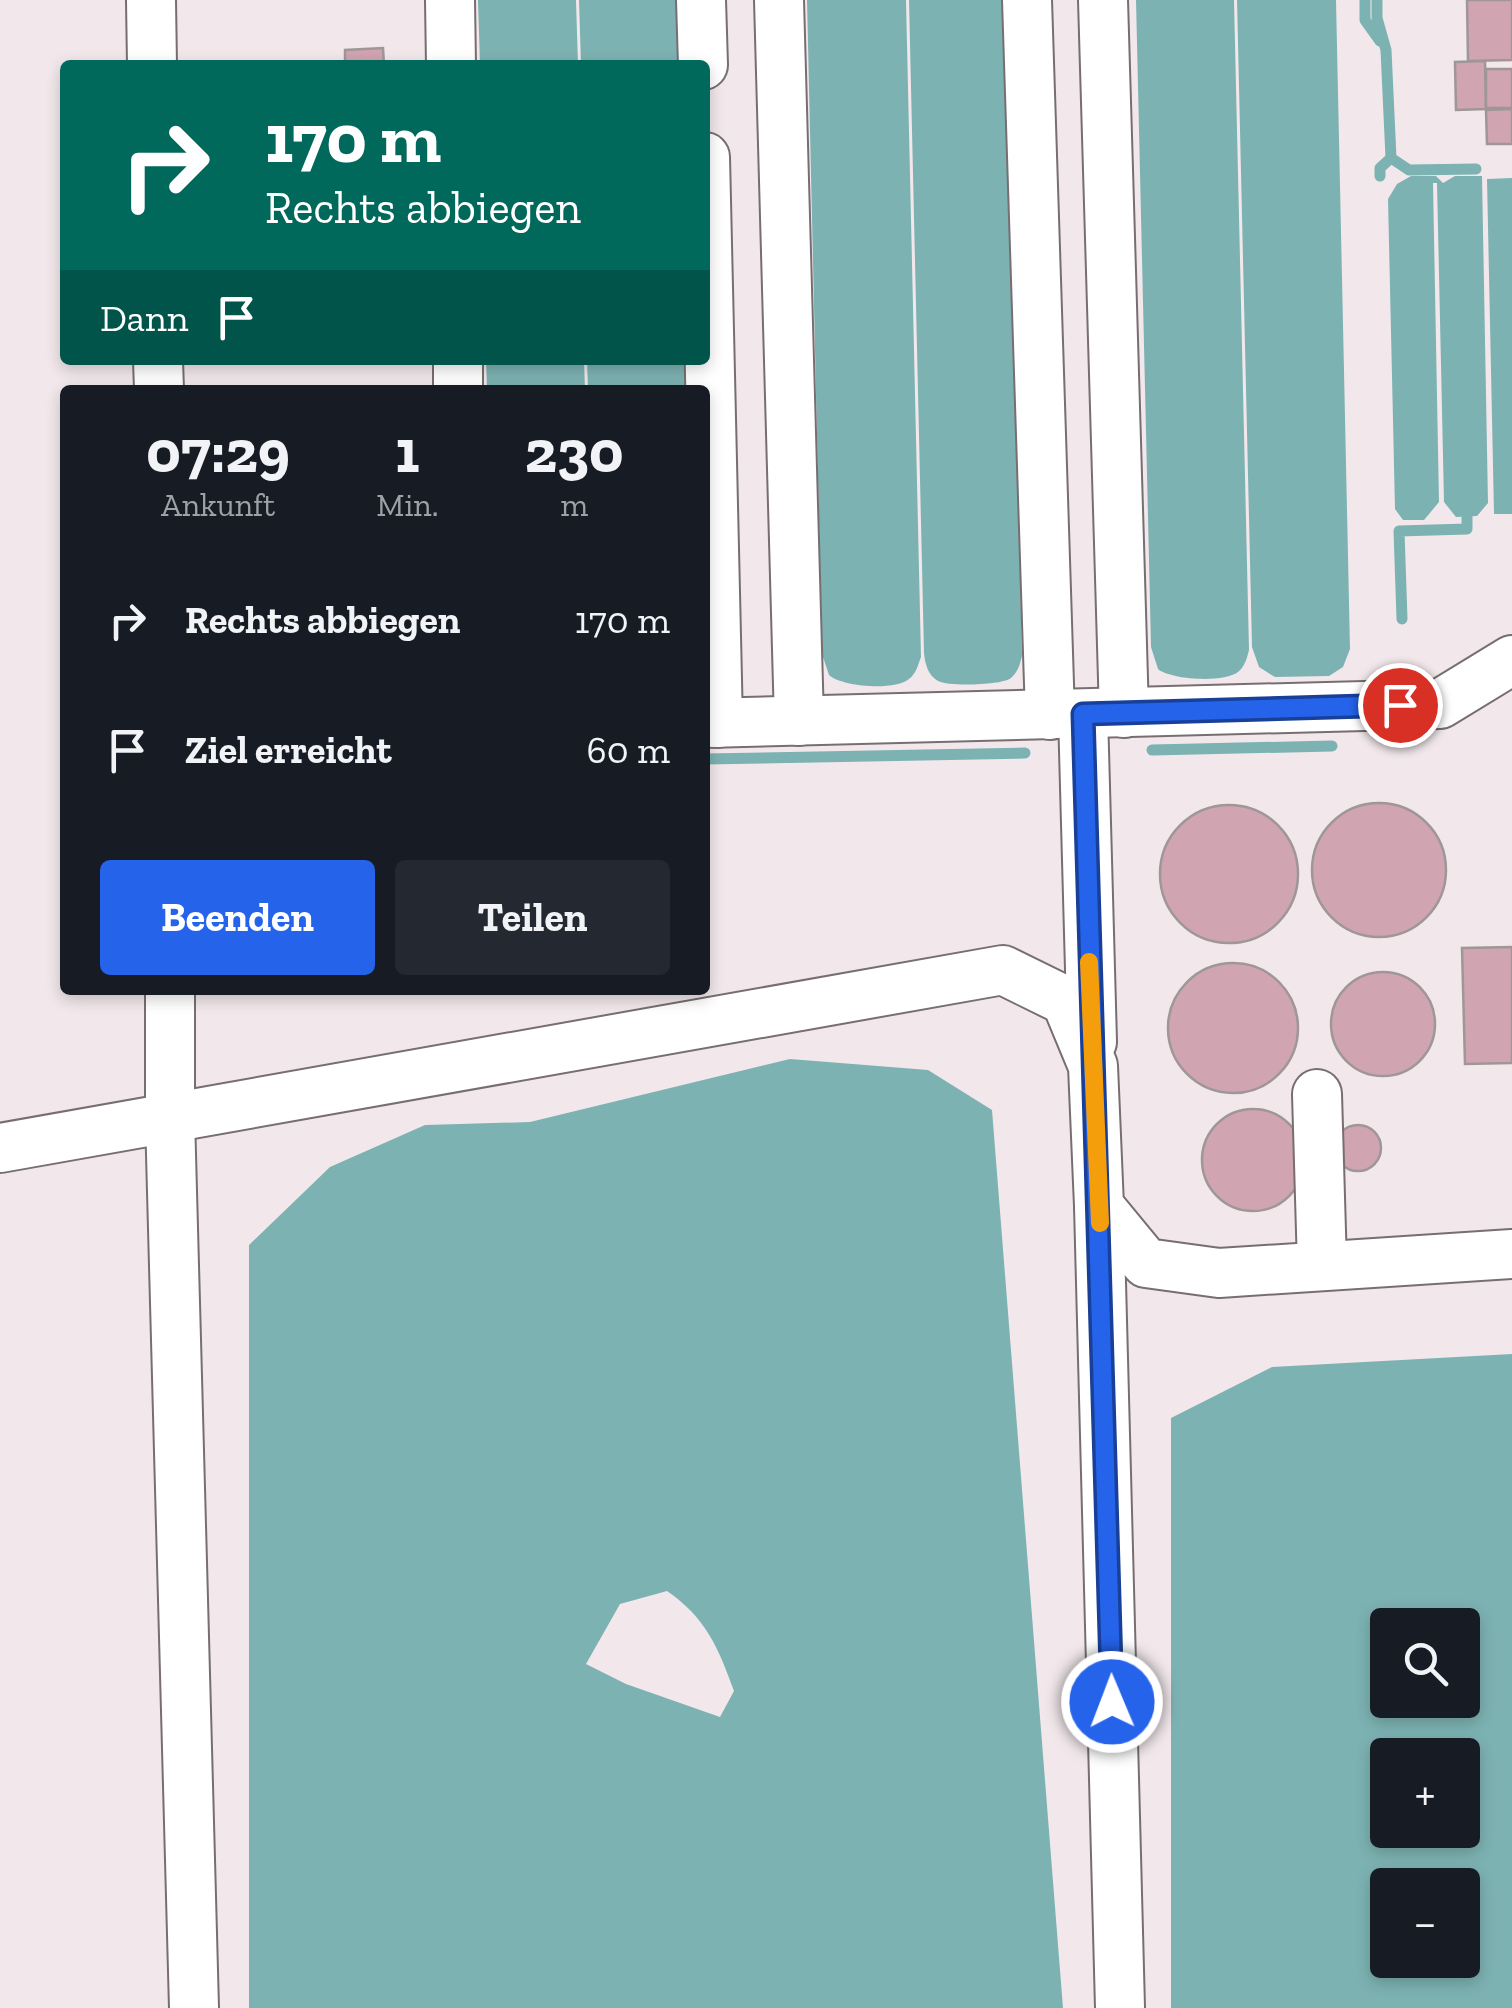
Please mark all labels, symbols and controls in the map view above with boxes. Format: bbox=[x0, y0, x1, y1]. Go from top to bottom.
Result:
text: 170 m bbox=[265, 96, 441, 180]
icon: right bbox=[100, 100, 230, 230]
text: Rechts abbiegen bbox=[265, 181, 581, 235]
icon: arrive bbox=[209, 290, 264, 345]
text: Dann bbox=[100, 295, 189, 341]
text: 07:29 bbox=[146, 415, 290, 487]
text: 1 bbox=[395, 415, 419, 487]
text: 230 bbox=[525, 415, 624, 487]
text: Ankunft bbox=[161, 486, 275, 524]
text: Min. bbox=[376, 486, 438, 524]
text: m bbox=[560, 486, 588, 524]
icon: right bbox=[100, 593, 155, 648]
text: Rechts abbiegen bbox=[185, 597, 460, 643]
text: 170 m bbox=[575, 597, 670, 643]
pin bbox=[1358, 663, 1443, 748]
icon: arrive bbox=[1373, 678, 1428, 733]
icon: arrive bbox=[100, 723, 155, 778]
text: Ziel erreicht bbox=[185, 727, 392, 773]
text: 60 m bbox=[587, 727, 670, 773]
button: Beenden bbox=[100, 860, 375, 975]
button: Teilen bbox=[395, 860, 670, 975]
map controls bbox=[1370, 1608, 1480, 1978]
button: search bbox=[1370, 1608, 1480, 1718]
position arrow bbox=[1060, 1650, 1164, 1754]
button: + bbox=[1370, 1738, 1480, 1848]
button: − bbox=[1370, 1868, 1480, 1978]

